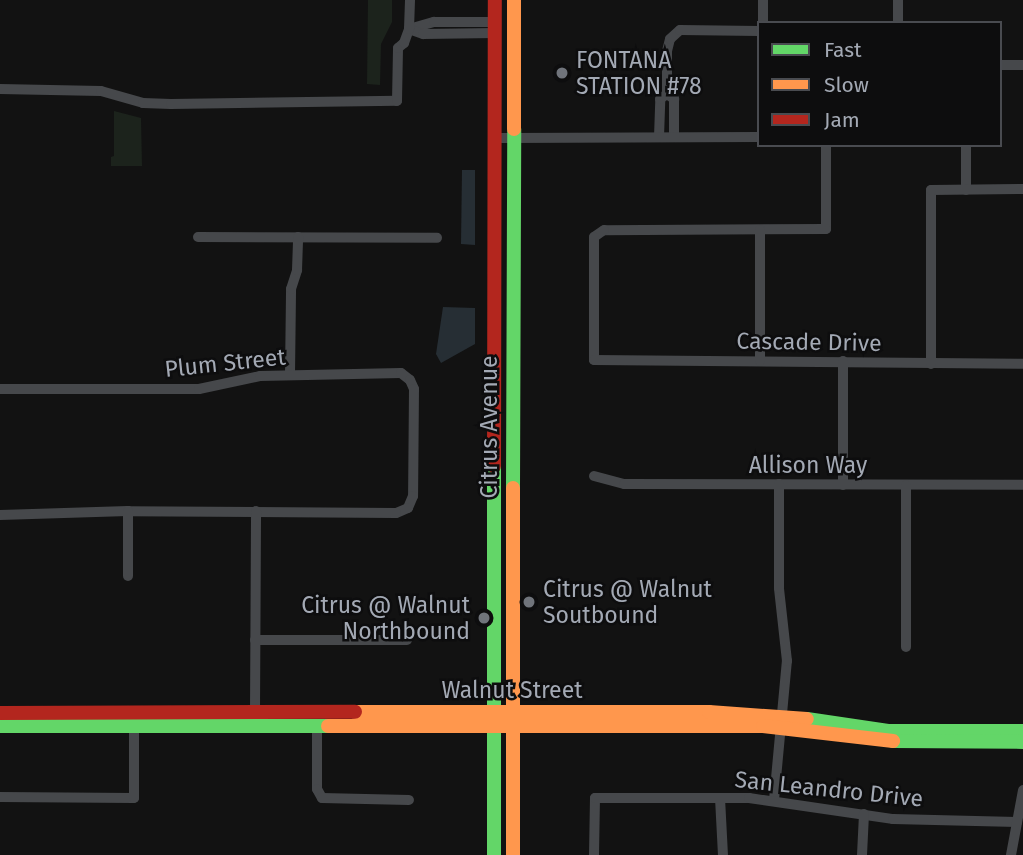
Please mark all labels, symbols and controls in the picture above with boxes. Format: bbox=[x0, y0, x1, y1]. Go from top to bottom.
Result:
legend bbox=[757, 21, 1002, 147]
text: Fast bbox=[824, 37, 862, 63]
place label: FONTANA STATION #78 bbox=[576, 46, 702, 100]
marker: FONTANA STATION #78 bbox=[554, 65, 570, 81]
text: Slow bbox=[824, 72, 869, 98]
text: Jam bbox=[824, 107, 860, 133]
street label: Cascade Drive bbox=[736, 327, 882, 357]
street label: Plum Street bbox=[163, 343, 287, 383]
street label: Citrus Avenue bbox=[475, 355, 503, 499]
street label: Allison Way bbox=[749, 451, 867, 479]
place label: Citrus @ Walnut Soutbound bbox=[543, 575, 712, 629]
place label: Citrus @ Walnut Northbound bbox=[301, 591, 470, 645]
marker: Citrus @ Walnut Soutbound bbox=[521, 594, 537, 610]
marker: Citrus @ Walnut Northbound bbox=[476, 610, 492, 626]
street label: Walnut Street bbox=[442, 676, 582, 704]
street label: San Leandro Drive bbox=[733, 765, 925, 813]

